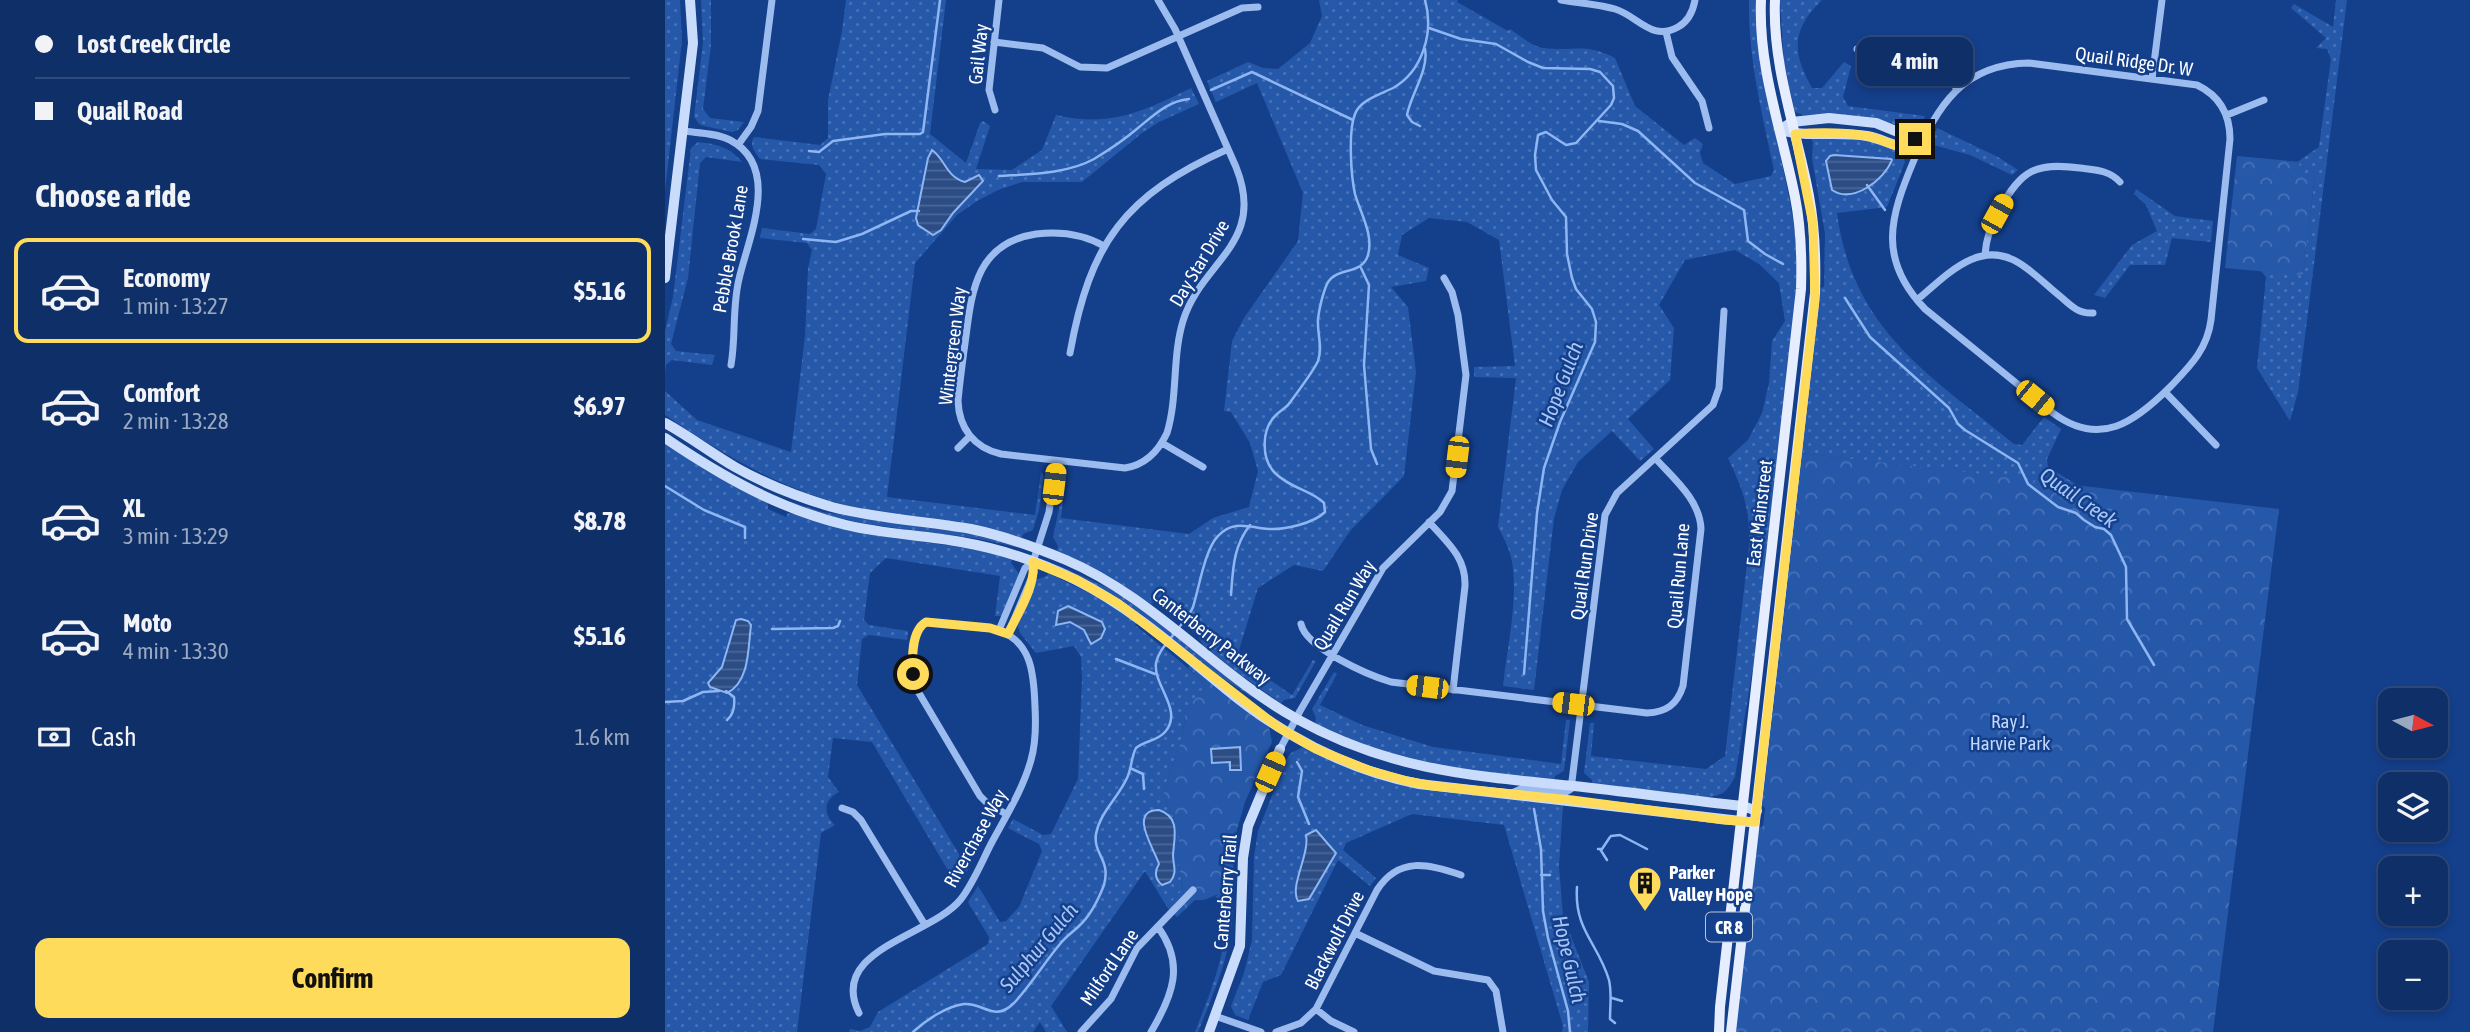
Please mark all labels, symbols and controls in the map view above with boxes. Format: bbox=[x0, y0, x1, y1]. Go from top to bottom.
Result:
street label: Gail Way bbox=[964, 22, 992, 85]
text: Lost Creek Circle bbox=[77, 29, 231, 59]
callout: 4 min bbox=[1857, 38, 1973, 86]
street label: Quail Ridge Dr. W bbox=[2074, 42, 2194, 80]
text: 4 min bbox=[1892, 48, 1938, 74]
text: Quail Road bbox=[77, 96, 183, 126]
route end bbox=[1899, 123, 1931, 155]
text: Choose a ride bbox=[35, 177, 191, 214]
street label: Pebble Brook Lane bbox=[708, 183, 752, 315]
car bbox=[1978, 191, 2017, 237]
street label: Day Star Drive bbox=[1165, 216, 1233, 310]
icon: car bbox=[39, 259, 102, 322]
text: Economy bbox=[123, 263, 210, 293]
text: $5.16 bbox=[574, 276, 626, 306]
street label: Wintergreen Way bbox=[934, 285, 970, 406]
text: 1 min · 13:27 bbox=[123, 293, 229, 319]
water label: Hope Gulch bbox=[1533, 338, 1587, 430]
icon: car bbox=[39, 374, 102, 437]
car bbox=[2013, 377, 2058, 419]
text: Comfort bbox=[123, 378, 200, 408]
text: $6.97 bbox=[574, 391, 626, 421]
text: 2 min · 13:28 bbox=[123, 408, 229, 434]
car bbox=[1445, 435, 1470, 479]
street label: East Mainstreet bbox=[1742, 458, 1776, 568]
car bbox=[1042, 462, 1067, 506]
water label: Quail Creek bbox=[2036, 462, 2123, 533]
icon: car bbox=[39, 489, 102, 552]
text: XL bbox=[123, 493, 145, 523]
text: $8.78 bbox=[574, 506, 626, 536]
street label: Quail Run Drive bbox=[1566, 511, 1602, 621]
street label: Quail Run Lane bbox=[1662, 522, 1694, 630]
text: 3 min · 13:29 bbox=[123, 523, 229, 549]
street label: Quail Run Way bbox=[1308, 556, 1380, 654]
street label: Canterberry Parkway bbox=[1148, 583, 1276, 689]
icon: car bbox=[39, 604, 102, 667]
text: Moto bbox=[123, 608, 172, 638]
text: $5.16 bbox=[574, 621, 626, 651]
text: 4 min · 13:30 bbox=[123, 638, 229, 664]
route start bbox=[897, 658, 929, 690]
car bbox=[1405, 674, 1450, 700]
north arrow bbox=[2378, 688, 2448, 758]
map controls bbox=[2378, 688, 2448, 1010]
car bbox=[1551, 691, 1596, 717]
park label: Ray J. Harvie Park bbox=[1970, 710, 2051, 754]
icon: cash bbox=[35, 718, 73, 756]
text: Cash bbox=[91, 722, 137, 752]
text: 1.6 km bbox=[574, 724, 630, 750]
car bbox=[1252, 749, 1289, 795]
button: layers bbox=[2378, 772, 2448, 842]
street label: Riverchase Way bbox=[939, 785, 1011, 891]
street label: Canterberry Trail bbox=[1209, 833, 1241, 951]
button: + bbox=[2378, 856, 2448, 926]
place label: Parker Valley Hope bbox=[1668, 861, 1753, 905]
building icon: Parker Valley Hope bbox=[1626, 864, 1664, 913]
street label: Blackwolf Drive bbox=[1300, 887, 1368, 993]
water label: Sulphur Gulch bbox=[993, 898, 1082, 997]
road number: CR 8 bbox=[1706, 912, 1752, 942]
water label: Hope Gulch bbox=[1548, 913, 1592, 1005]
street label: Milford Lane bbox=[1075, 925, 1143, 1009]
button: Confirm bbox=[35, 938, 630, 1018]
button: − bbox=[2378, 940, 2448, 1010]

